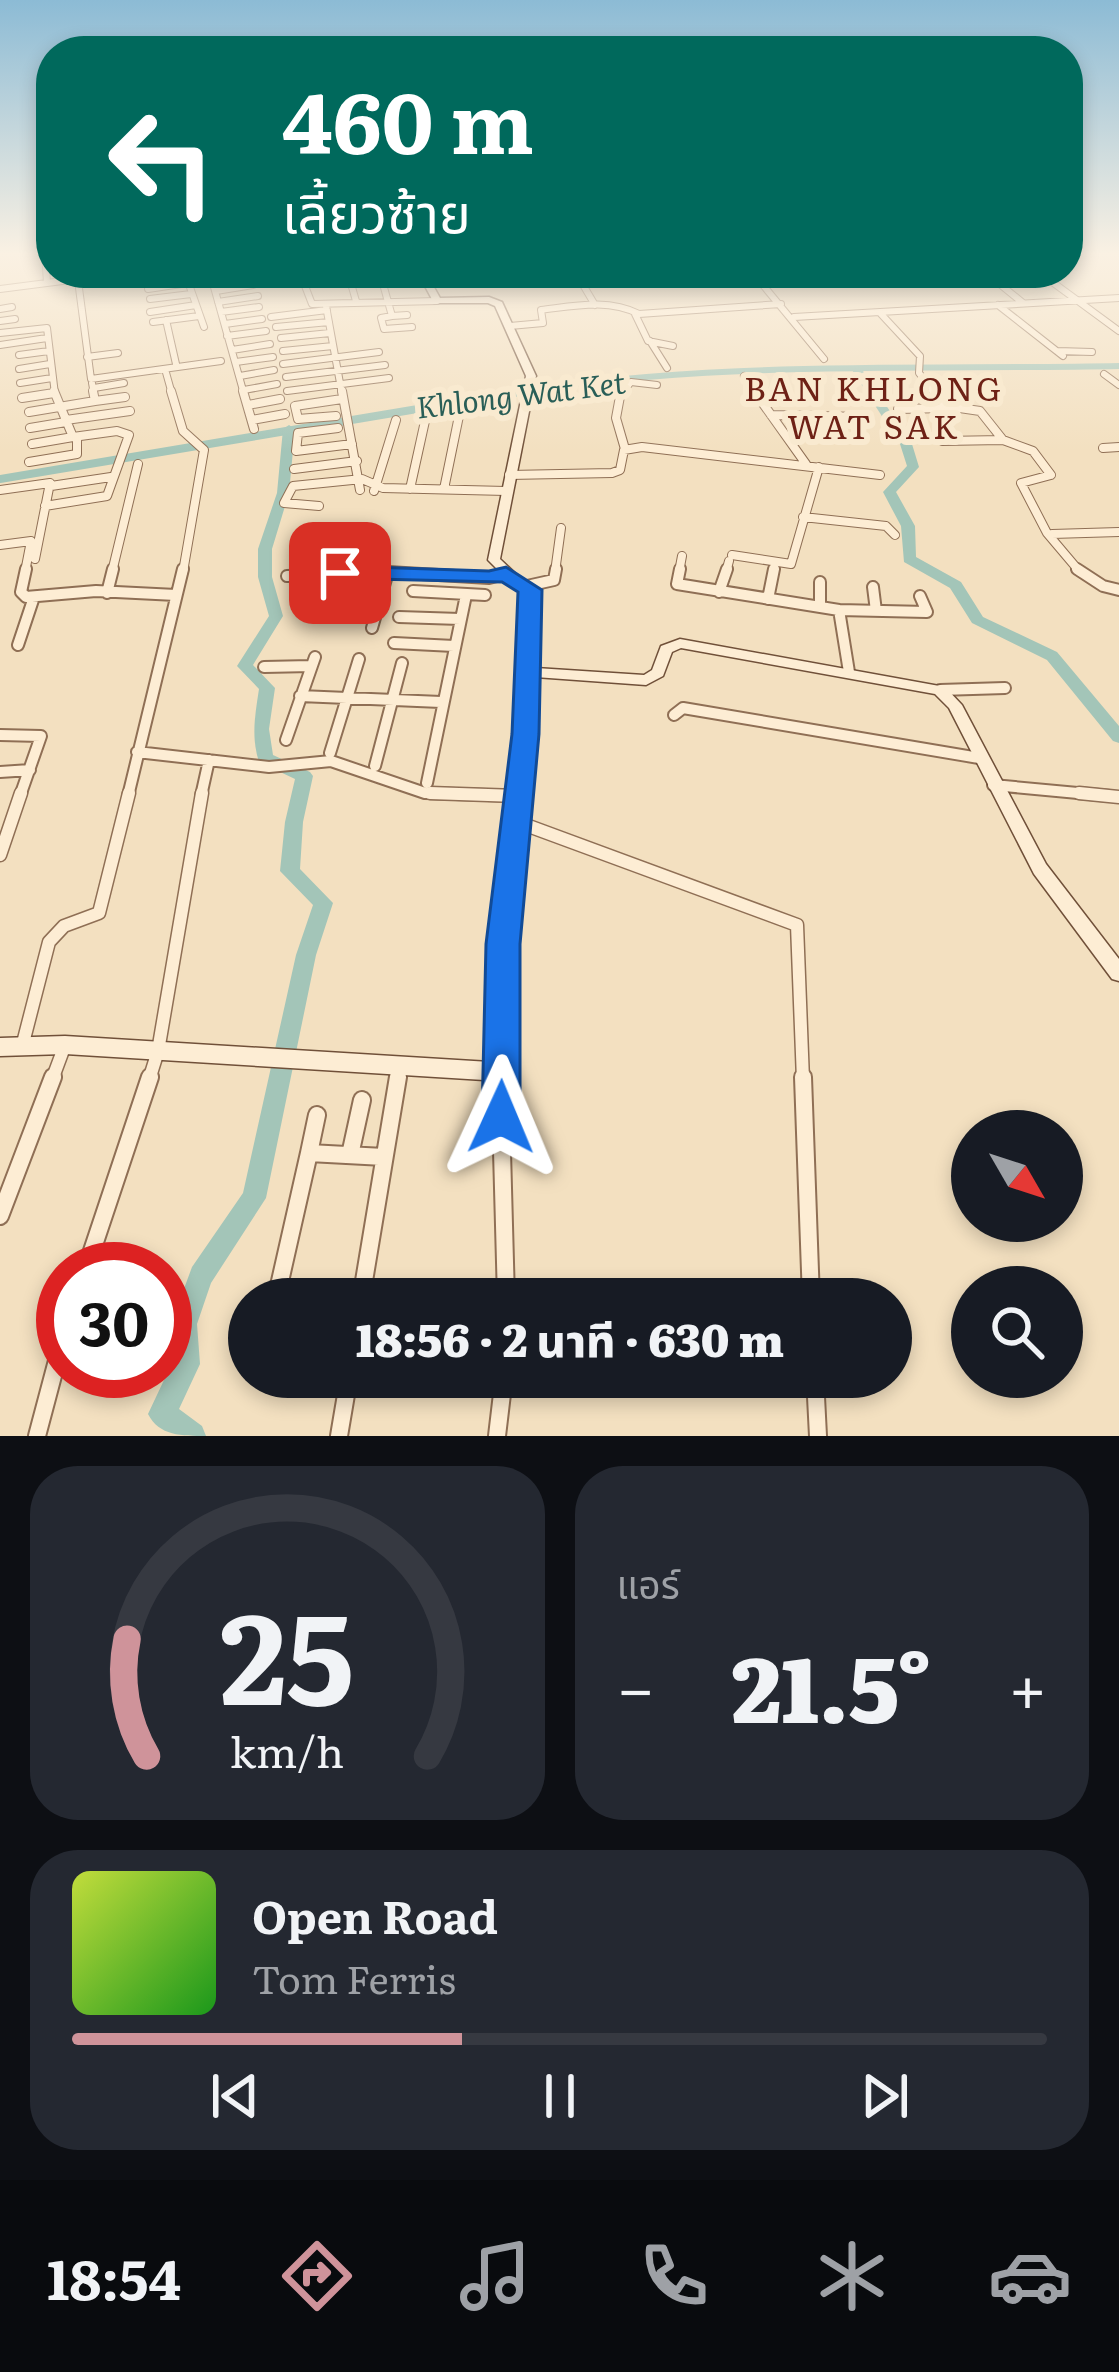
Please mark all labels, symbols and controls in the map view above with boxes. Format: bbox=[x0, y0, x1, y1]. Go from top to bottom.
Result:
text: 460 m bbox=[282, 55, 534, 180]
icon: left bbox=[84, 84, 240, 240]
text: เลี้ยวซ้าย bbox=[282, 169, 471, 250]
water label: Khlong Wat Ket bbox=[413, 358, 628, 428]
district label: BAN KHLONG WAT SAK bbox=[744, 362, 1004, 449]
pin bbox=[289, 522, 391, 624]
icon: arrive bbox=[307, 540, 373, 606]
position arrow bbox=[438, 1054, 564, 1180]
north arrow bbox=[951, 1110, 1083, 1242]
map controls bbox=[951, 1110, 1083, 1398]
speed limit sign: 30 bbox=[36, 1242, 192, 1398]
button: search bbox=[951, 1266, 1083, 1398]
text: 18:56 · 2 นาที · 630 m bbox=[356, 1304, 784, 1371]
text: แอร์ bbox=[617, 1553, 680, 1611]
text: 25 bbox=[220, 1558, 354, 1743]
text: 21.5° bbox=[731, 1617, 932, 1751]
text: − bbox=[617, 1635, 655, 1733]
text: + bbox=[1009, 1635, 1047, 1733]
text: km/h bbox=[230, 1718, 344, 1781]
text: Open Road bbox=[252, 1881, 498, 1948]
text: Tom Ferris bbox=[252, 1948, 456, 2006]
icon: previous bbox=[202, 2063, 268, 2129]
icon: pause bbox=[527, 2063, 593, 2129]
icon: next bbox=[852, 2063, 918, 2129]
icon: directions bbox=[275, 2234, 359, 2318]
icon: music bbox=[453, 2234, 537, 2318]
icon: phone bbox=[632, 2234, 716, 2318]
icon: climate bbox=[810, 2234, 894, 2318]
icon: car bbox=[988, 2234, 1072, 2318]
text: 18:54 bbox=[47, 2236, 181, 2317]

